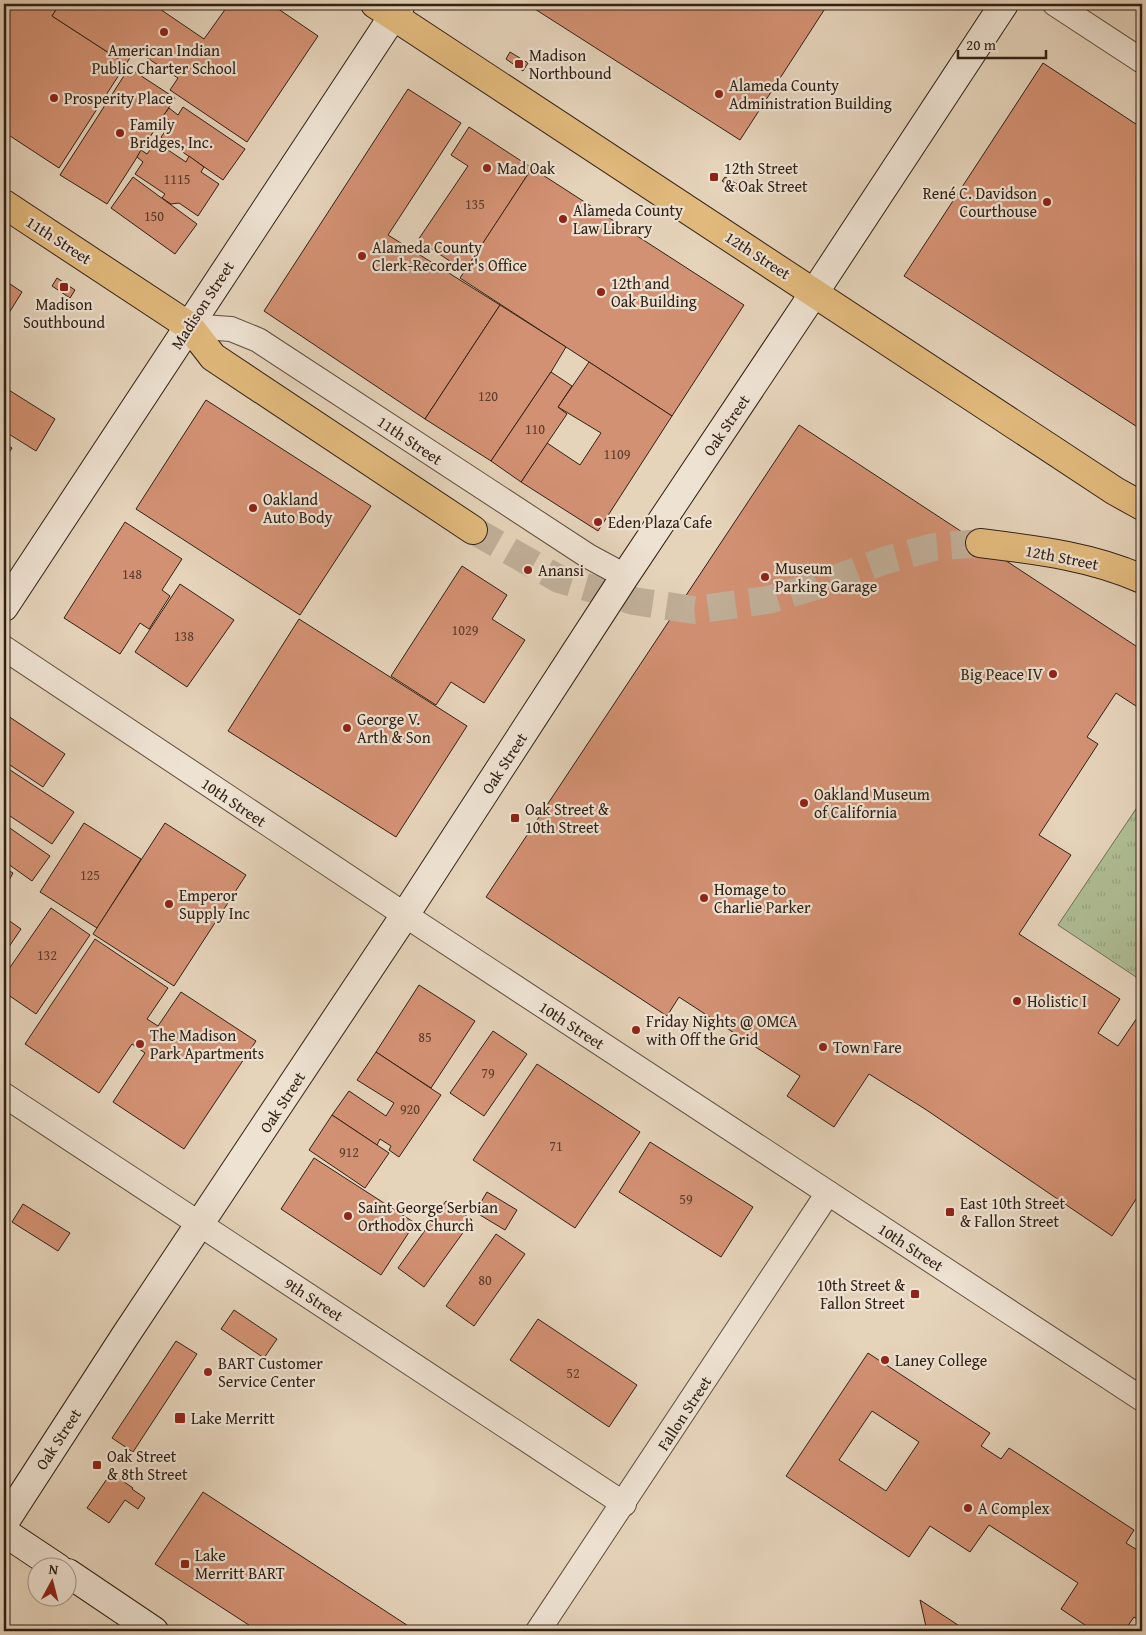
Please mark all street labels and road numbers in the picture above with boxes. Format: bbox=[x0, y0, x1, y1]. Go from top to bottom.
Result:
street label: 11th Street bbox=[21, 210, 97, 270]
street label: 12th Street bbox=[720, 225, 796, 285]
street label: Madison Street bbox=[164, 256, 240, 354]
street label: Oak Street bbox=[697, 389, 756, 460]
street label: 11th Street bbox=[373, 409, 448, 471]
street label: 12th Street bbox=[1023, 538, 1101, 576]
street label: Oak Street bbox=[475, 727, 533, 799]
street label: 10th Street bbox=[197, 771, 272, 833]
street label: 10th Street bbox=[534, 995, 610, 1055]
street label: Oak Street bbox=[253, 1066, 311, 1138]
street label: 10th Street bbox=[873, 1217, 949, 1277]
street label: 9th Street bbox=[280, 1271, 349, 1327]
street label: Fallon Street bbox=[651, 1371, 717, 1455]
street label: Oak Street bbox=[29, 1403, 87, 1475]

